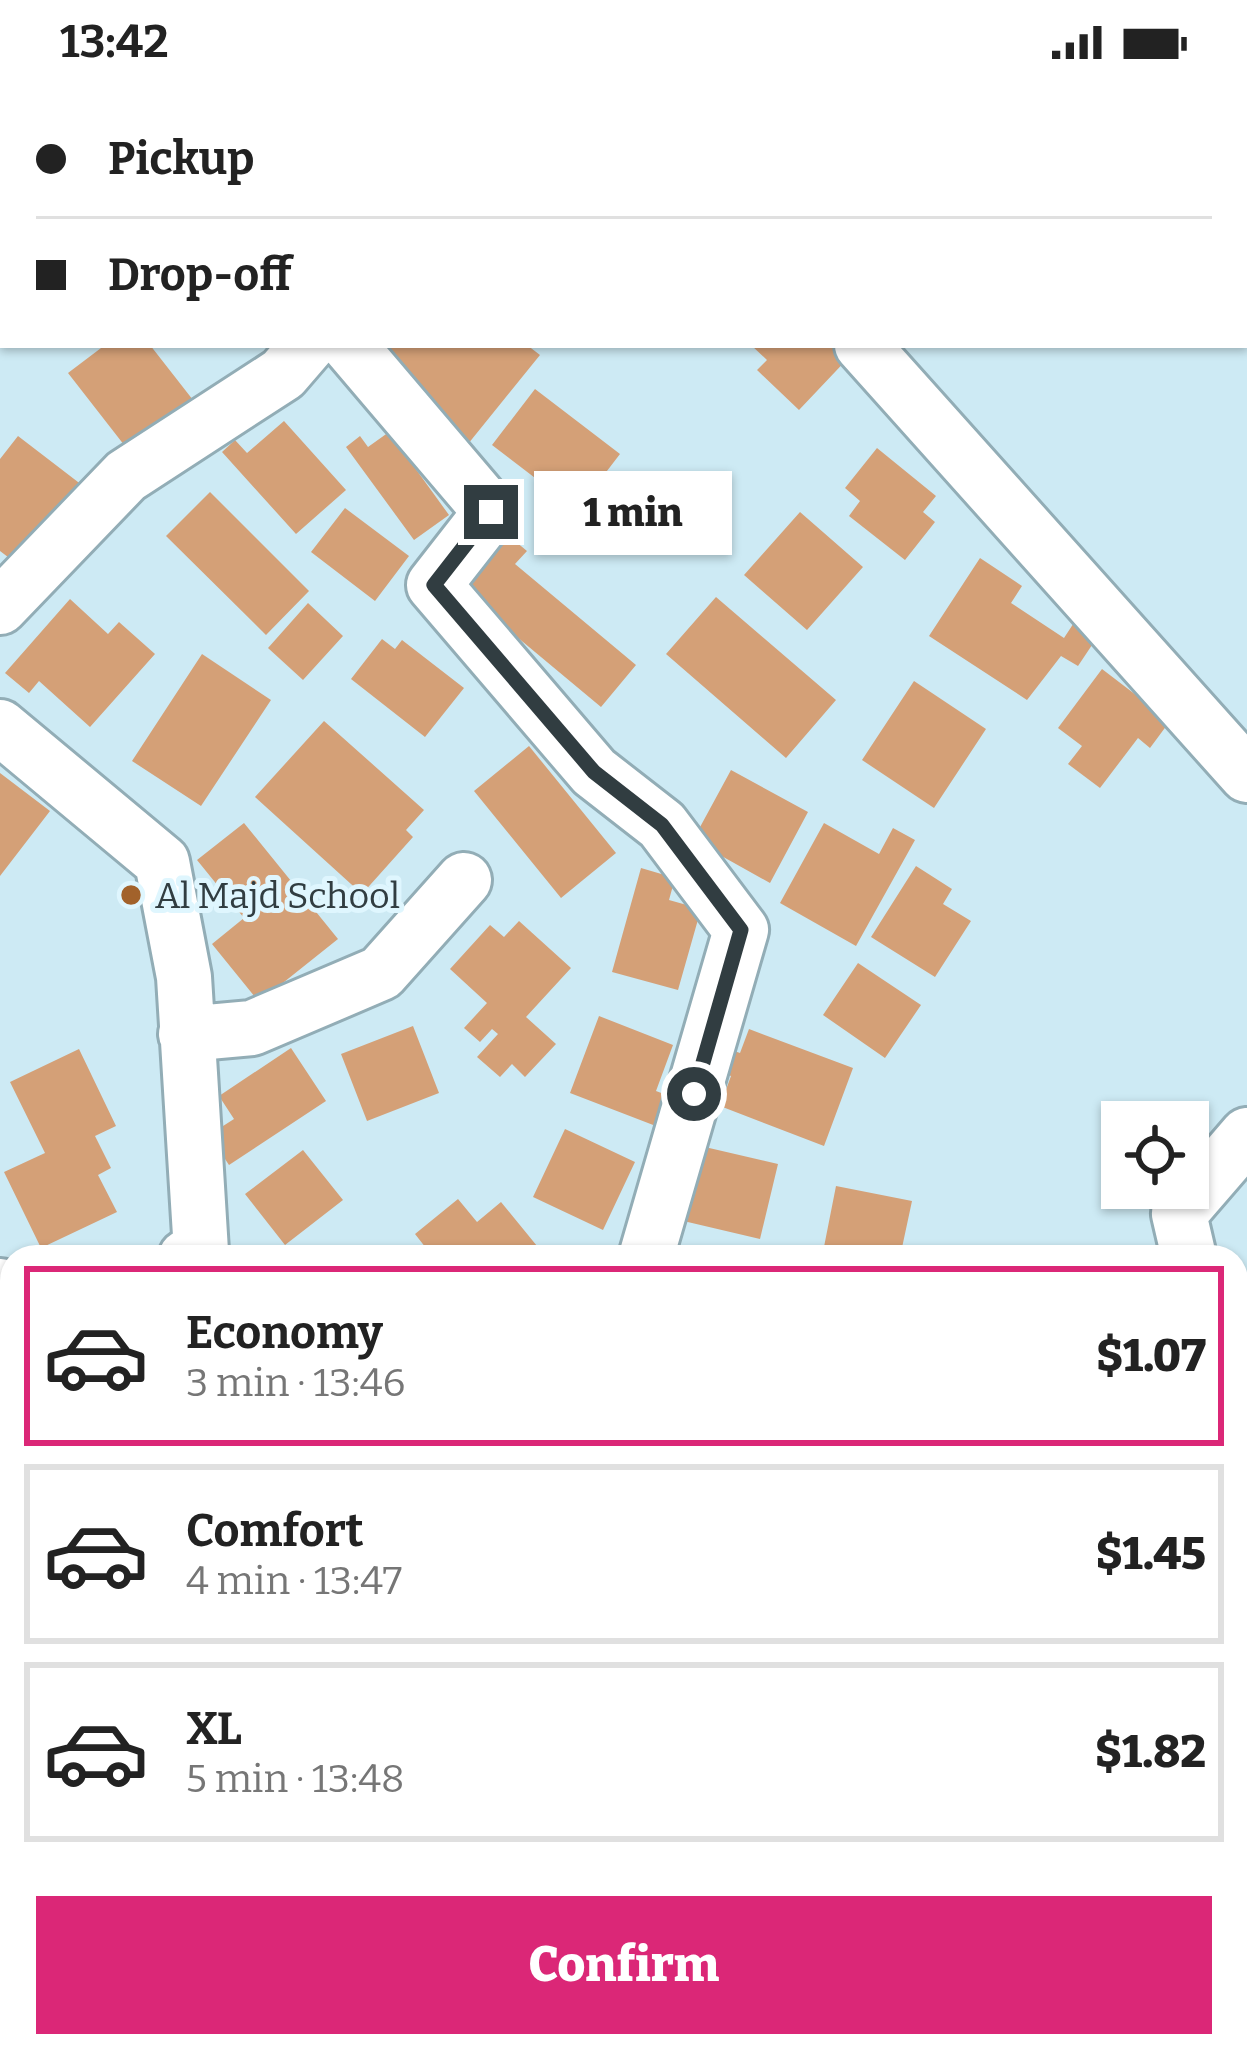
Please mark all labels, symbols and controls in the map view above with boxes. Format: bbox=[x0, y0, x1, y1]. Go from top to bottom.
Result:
text: 13:42 bbox=[60, 15, 169, 69]
text: Pickup bbox=[108, 132, 254, 186]
text: Drop-off bbox=[108, 248, 292, 302]
callout: 1 min bbox=[533, 470, 731, 554]
route end bbox=[464, 485, 518, 539]
text: 1 min bbox=[583, 490, 683, 536]
place label: Al Majd School bbox=[155, 874, 400, 918]
marker: Al Majd School bbox=[118, 882, 144, 908]
route start bbox=[667, 1067, 721, 1121]
map controls bbox=[1101, 1101, 1209, 1209]
button: locate bbox=[1101, 1101, 1209, 1209]
icon: car bbox=[42, 1302, 150, 1410]
text: Economy bbox=[186, 1306, 383, 1360]
text: $1.07 bbox=[1096, 1329, 1206, 1383]
text: 3 min · 13:46 bbox=[186, 1360, 405, 1406]
icon: car bbox=[42, 1500, 150, 1608]
text: Comfort bbox=[186, 1504, 364, 1558]
text: $1.45 bbox=[1096, 1527, 1206, 1581]
text: 4 min · 13:47 bbox=[186, 1558, 402, 1604]
icon: car bbox=[42, 1698, 150, 1806]
text: XL bbox=[186, 1702, 242, 1756]
text: $1.82 bbox=[1095, 1725, 1206, 1779]
text: 5 min · 13:48 bbox=[186, 1756, 404, 1802]
button: Confirm bbox=[36, 1896, 1212, 2034]

